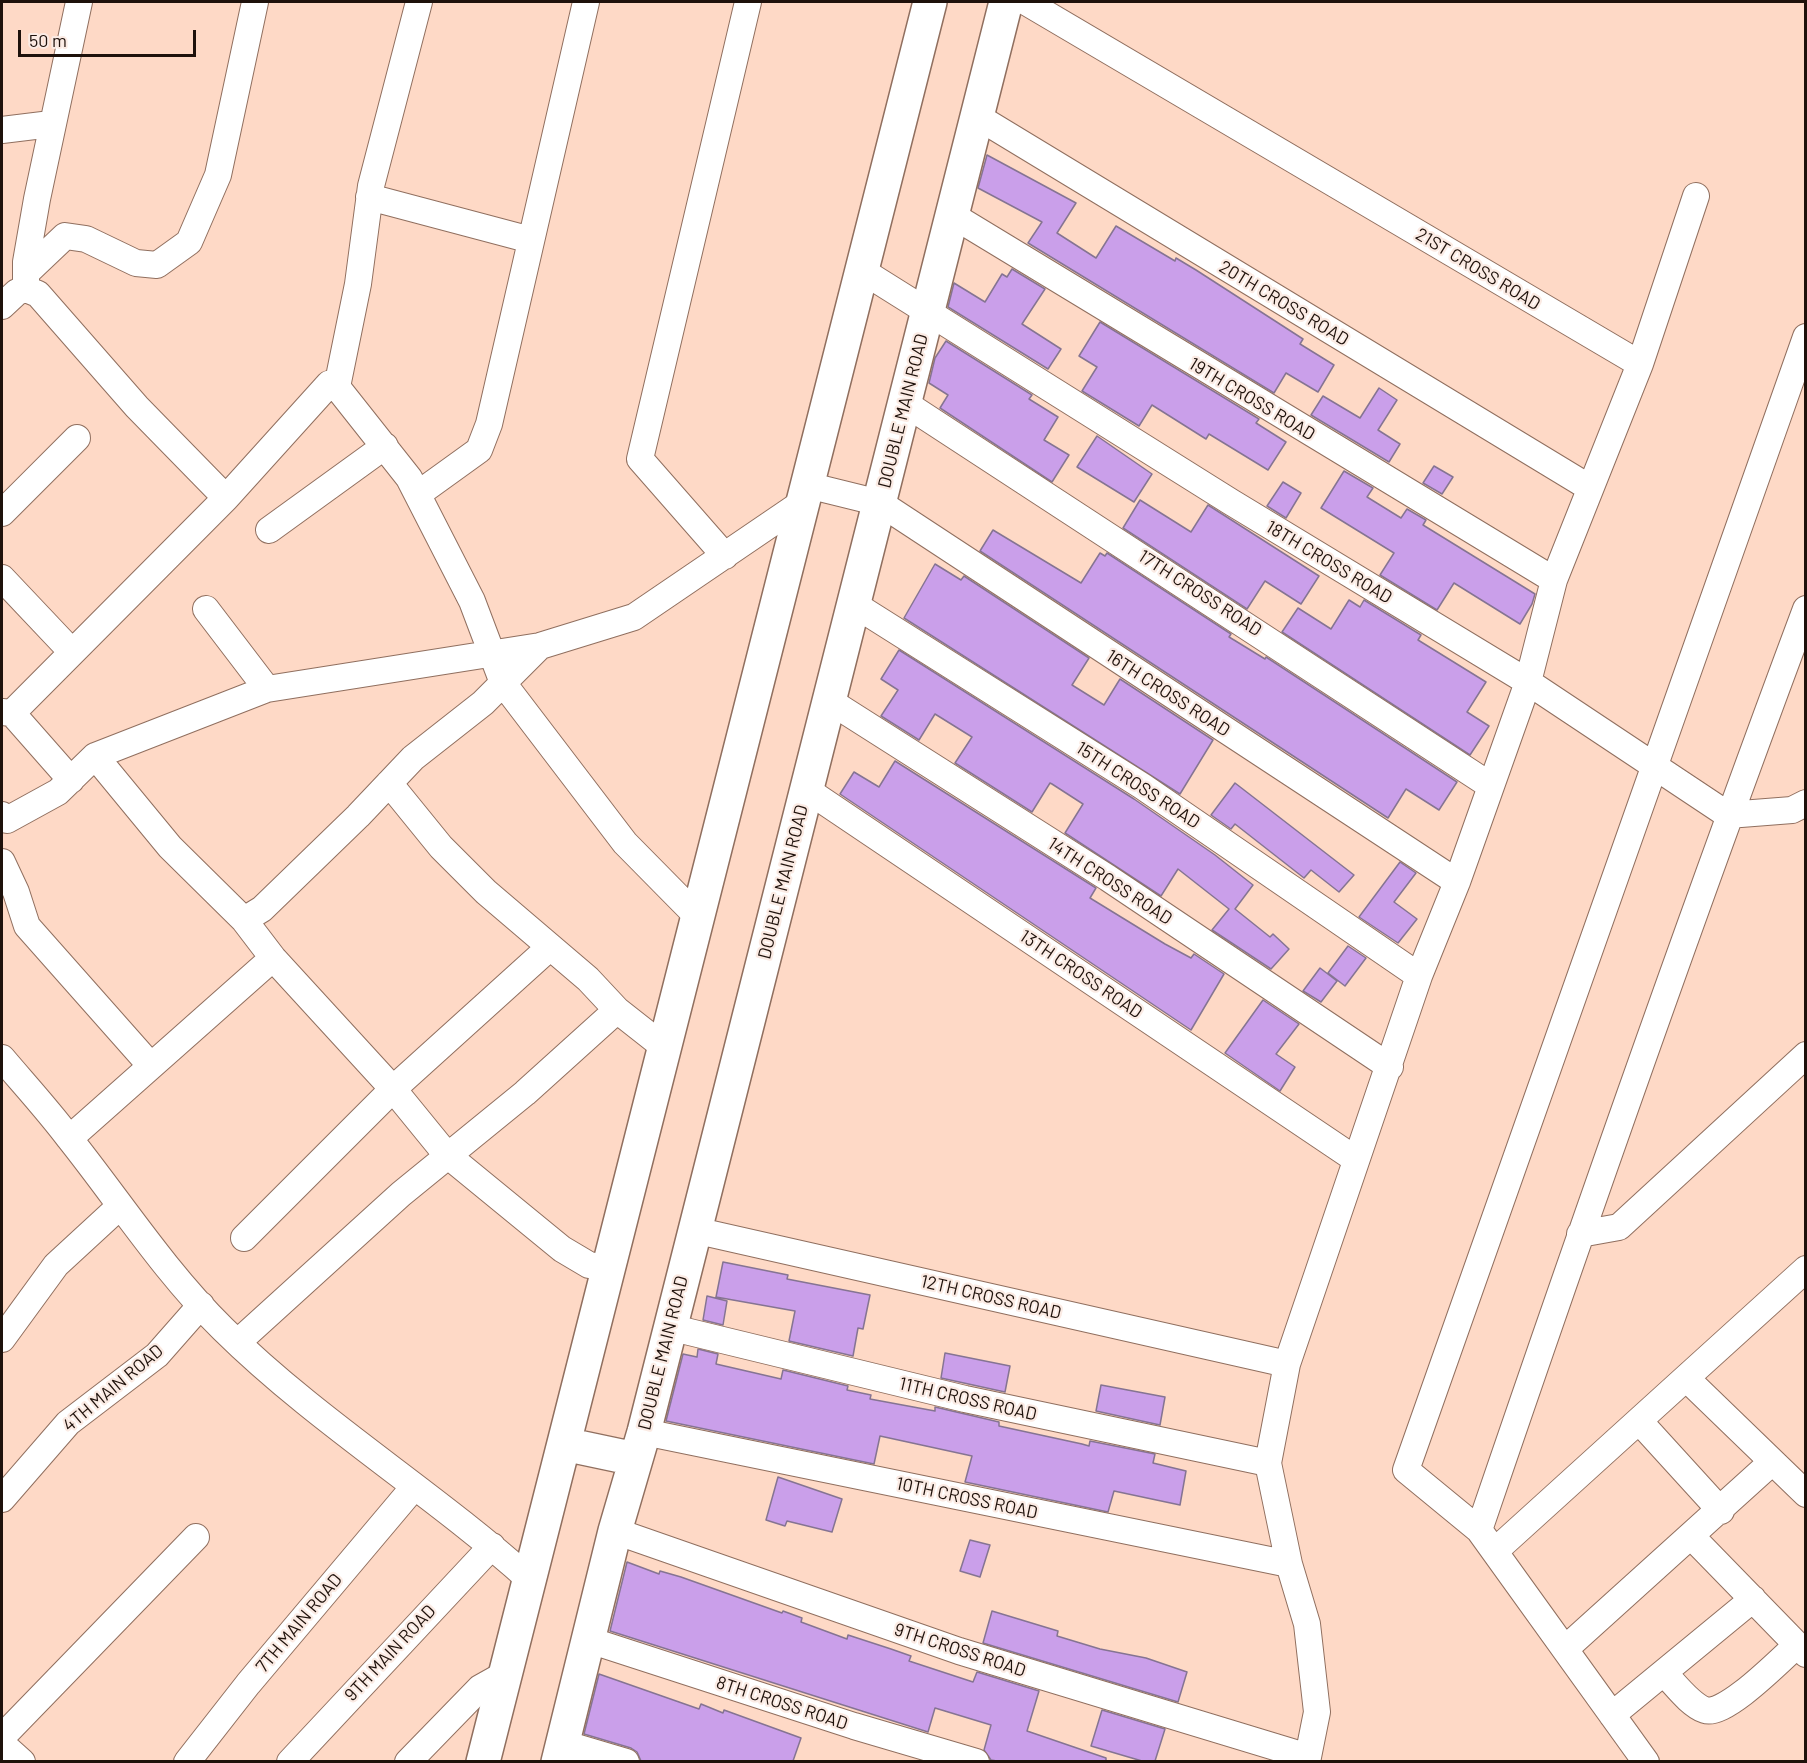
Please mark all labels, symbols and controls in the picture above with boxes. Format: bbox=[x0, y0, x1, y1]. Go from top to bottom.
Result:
scale bar bbox=[21, 18, 200, 56]
text: 50 m bbox=[29, 29, 67, 51]
street label: 21ST CROSS ROAD bbox=[1412, 223, 1544, 315]
street label: 20TH CROSS ROAD bbox=[1215, 256, 1353, 350]
street label: DOUBLE MAIN ROAD bbox=[873, 332, 933, 490]
street label: 19TH CROSS ROAD bbox=[1185, 353, 1319, 445]
street label: 18TH CROSS ROAD bbox=[1262, 516, 1396, 608]
street label: 17TH CROSS ROAD bbox=[1134, 545, 1266, 641]
street label: 16TH CROSS ROAD bbox=[1102, 645, 1234, 741]
street label: 15TH CROSS ROAD bbox=[1072, 737, 1204, 833]
street label: DOUBLE MAIN ROAD bbox=[753, 803, 813, 961]
street label: 14TH CROSS ROAD bbox=[1044, 833, 1176, 929]
street label: 13TH CROSS ROAD bbox=[1016, 925, 1146, 1023]
street label: 12TH CROSS ROAD bbox=[919, 1270, 1063, 1324]
street label: DOUBLE MAIN ROAD bbox=[633, 1274, 693, 1432]
street label: 4TH MAIN ROAD bbox=[59, 1340, 167, 1436]
street label: 11TH CROSS ROAD bbox=[897, 1373, 1039, 1425]
street label: 10TH CROSS ROAD bbox=[894, 1472, 1040, 1524]
street label: 7TH MAIN ROAD bbox=[251, 1569, 347, 1677]
street label: 9TH MAIN ROAD bbox=[340, 1600, 440, 1706]
street label: 9TH CROSS ROAD bbox=[892, 1619, 1028, 1681]
street label: 8TH CROSS ROAD bbox=[714, 1672, 850, 1734]

